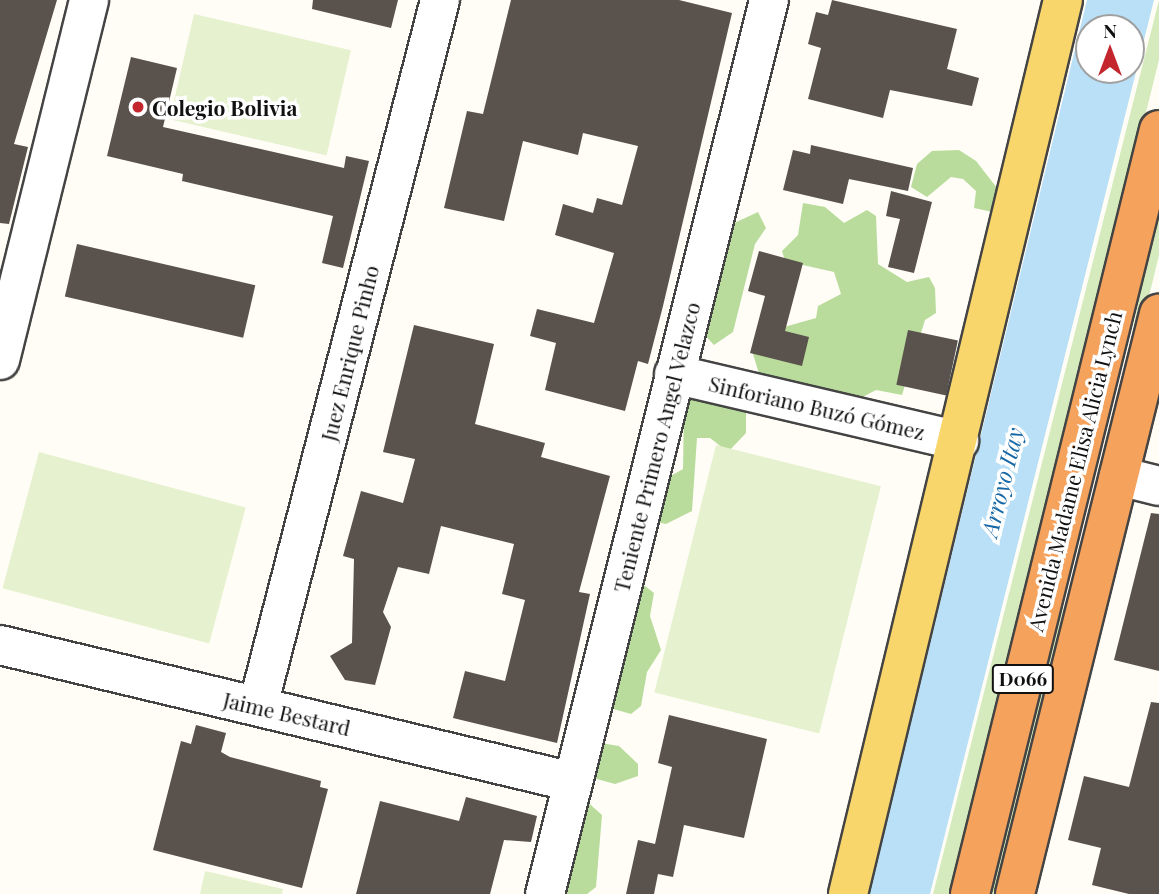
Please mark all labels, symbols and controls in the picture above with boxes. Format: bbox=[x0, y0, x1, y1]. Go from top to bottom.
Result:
north arrow bbox=[1075, 14, 1145, 84]
text: N bbox=[1103, 17, 1117, 43]
place label: Colegio Bolivia bbox=[152, 94, 297, 120]
marker: Colegio Bolivia bbox=[130, 99, 146, 115]
street label: Juez Enrique Pinho bbox=[315, 263, 383, 443]
street label: Teniente Primero Angel Velazco bbox=[608, 299, 704, 595]
street label: Avenida Madame Elisa Alicia Lynch bbox=[1022, 308, 1126, 634]
street label: Sinforiano Buzó Gómez bbox=[707, 370, 927, 444]
water label: Arroyo Itay bbox=[975, 425, 1029, 539]
road number: D066 bbox=[992, 664, 1054, 694]
street label: Jaime Bestard bbox=[221, 686, 353, 740]

